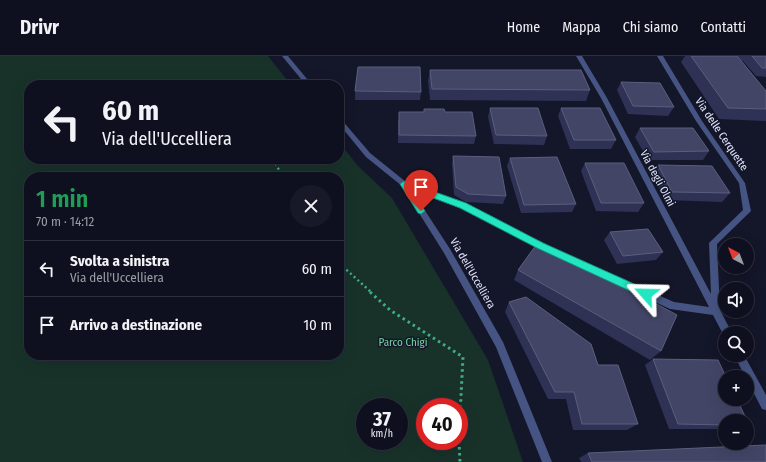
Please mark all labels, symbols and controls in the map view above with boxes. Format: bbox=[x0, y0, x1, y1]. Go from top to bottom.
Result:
text: Drivr bbox=[20, 16, 59, 39]
text: Home bbox=[507, 19, 540, 36]
text: Mappa bbox=[562, 19, 601, 36]
text: Chi siamo bbox=[623, 19, 678, 36]
text: Contatti bbox=[700, 19, 746, 36]
text: 60 m bbox=[102, 94, 159, 127]
street label: Via delle Cerquette bbox=[692, 95, 751, 173]
icon: left bbox=[36, 96, 88, 148]
text: Via dell'Uccelliera bbox=[102, 128, 232, 150]
street label: Via degli Olmi bbox=[637, 148, 678, 209]
pin bbox=[404, 170, 438, 211]
icon: arrive bbox=[410, 176, 432, 198]
text: 1 min bbox=[36, 185, 88, 213]
button: close bbox=[290, 185, 332, 227]
text: 70 m · 14:12 bbox=[36, 214, 94, 229]
street label: Via dell'Uccelliera bbox=[447, 236, 498, 311]
north arrow bbox=[718, 238, 754, 274]
map controls bbox=[718, 238, 754, 450]
text: Svolta a sinistra bbox=[70, 252, 170, 270]
icon: left bbox=[36, 258, 58, 280]
text: 60 m bbox=[302, 260, 332, 278]
text: Via dell'Uccelliera bbox=[70, 270, 164, 285]
position arrow bbox=[625, 273, 667, 315]
button: sound bbox=[718, 282, 754, 318]
icon: arrive bbox=[36, 314, 58, 336]
text: Arrivo a destinazione bbox=[70, 316, 202, 334]
text: 10 m bbox=[303, 316, 332, 334]
button: search bbox=[718, 326, 754, 362]
park label: Parco Chigi bbox=[379, 336, 428, 349]
button: + bbox=[718, 370, 754, 406]
speed limit sign: 40 bbox=[416, 398, 468, 450]
text: 37 bbox=[373, 407, 391, 431]
button: − bbox=[718, 414, 754, 450]
text: km/h bbox=[371, 428, 393, 440]

